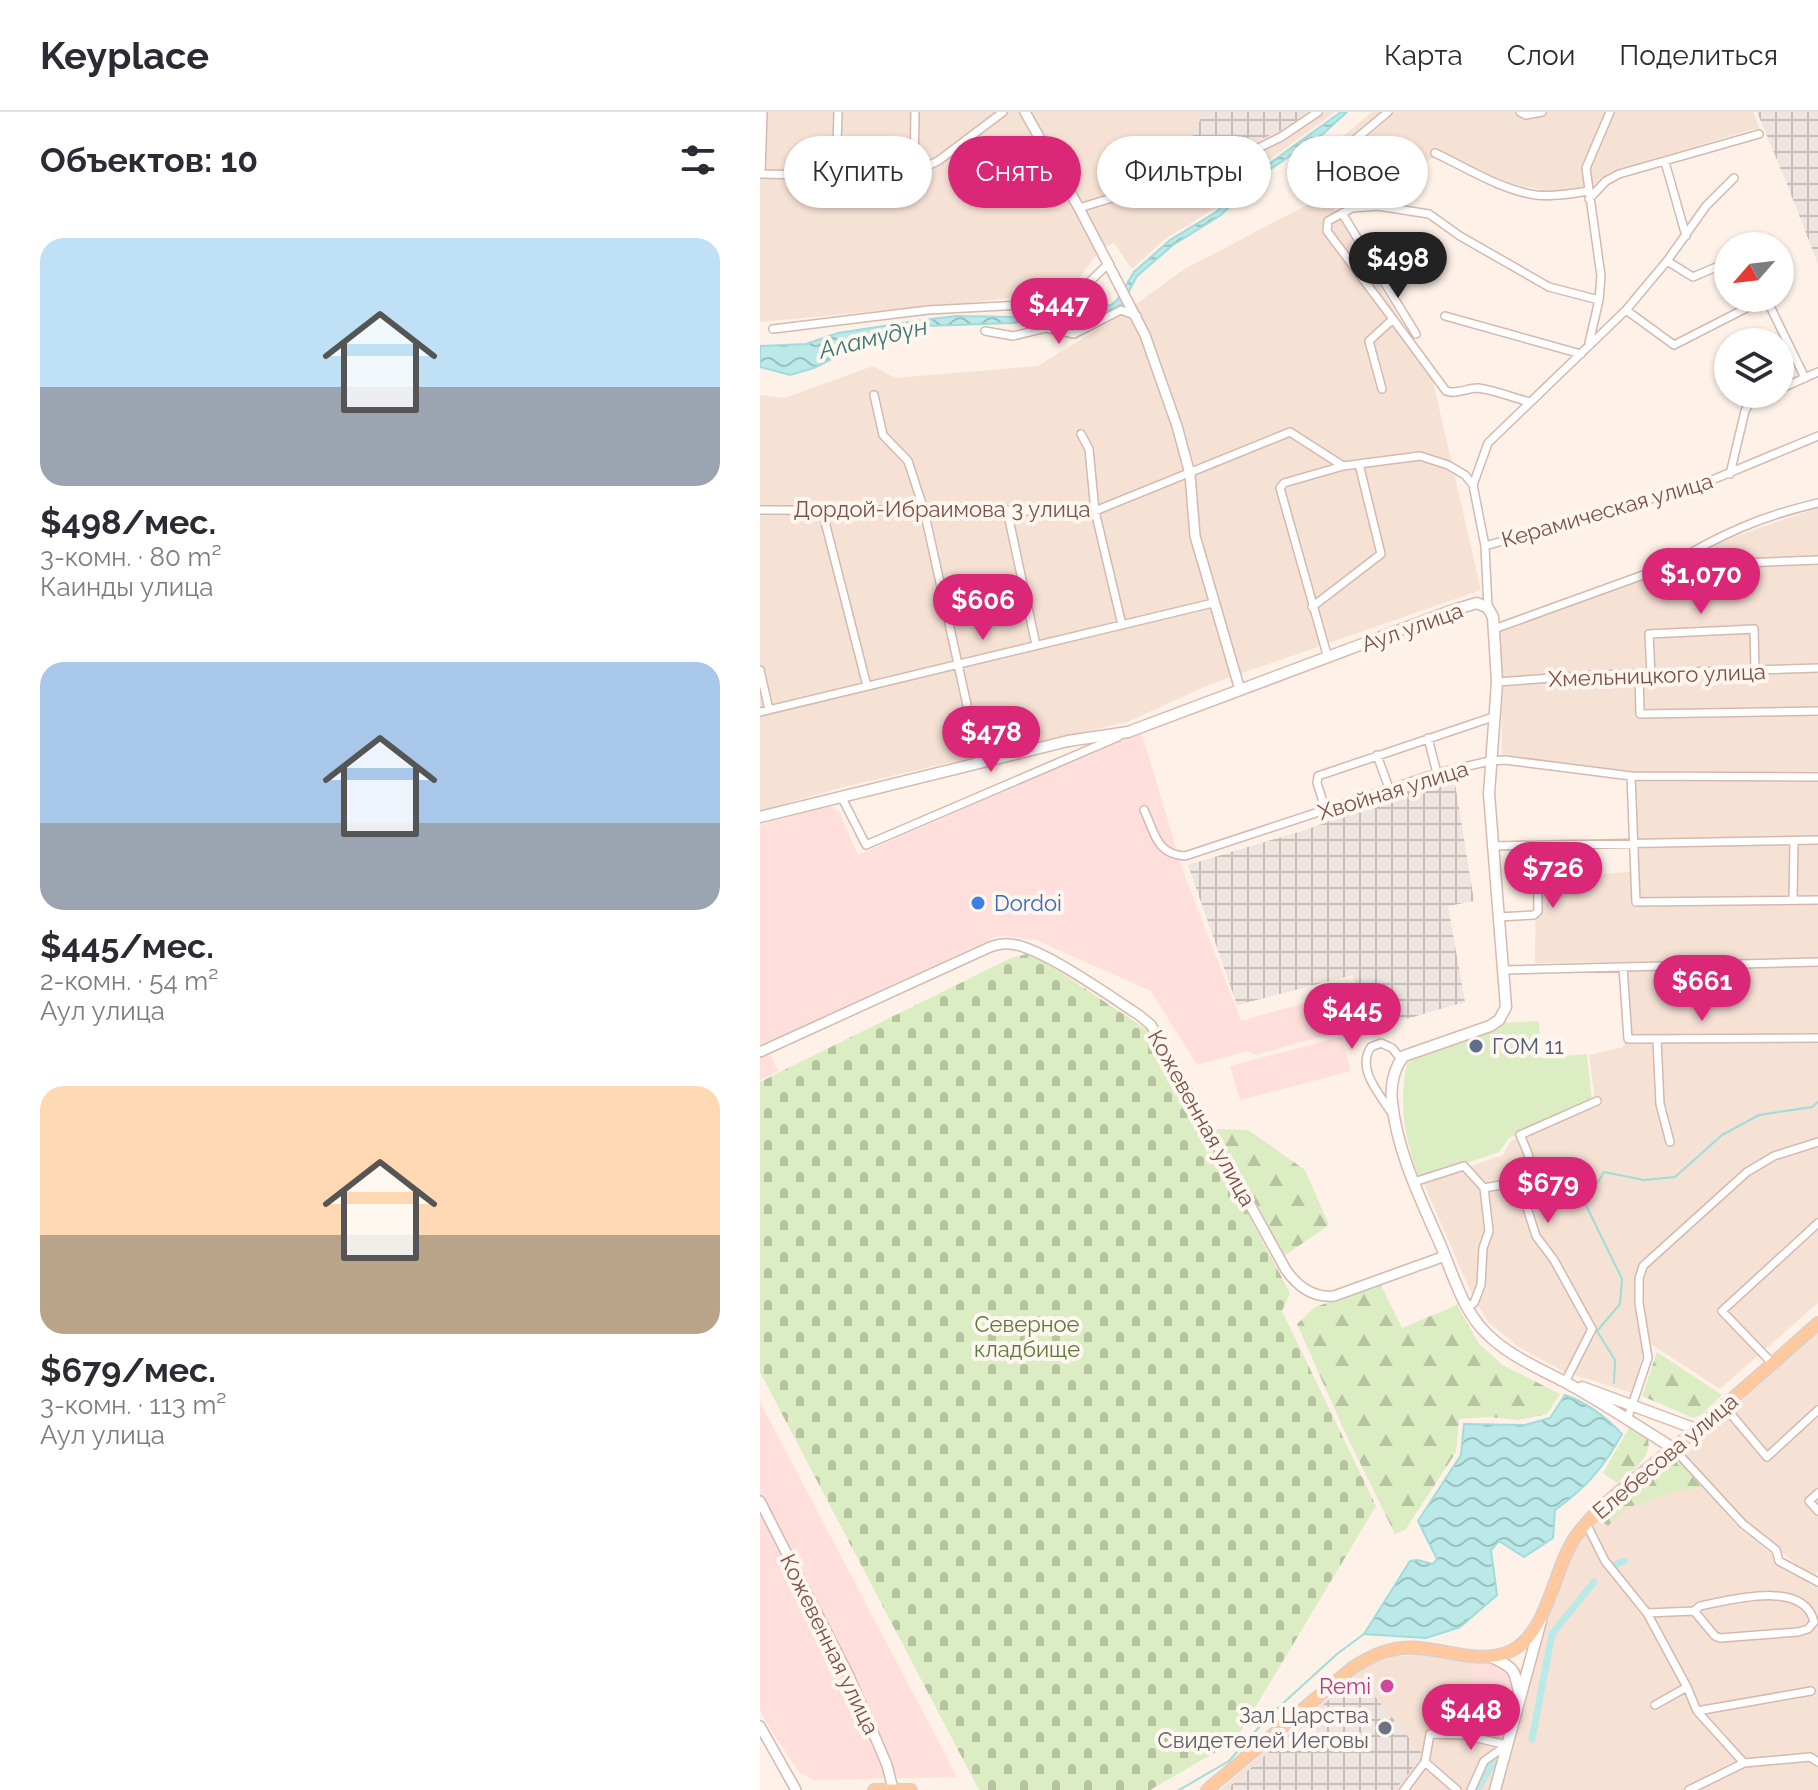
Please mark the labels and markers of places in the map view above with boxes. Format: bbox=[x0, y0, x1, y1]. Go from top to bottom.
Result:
pin: $498 bbox=[1351, 232, 1445, 300]
pin: $447 bbox=[1012, 278, 1106, 346]
pin: $1,070 bbox=[1636, 548, 1766, 616]
pin: $606 bbox=[936, 574, 1030, 642]
pin: $478 bbox=[944, 706, 1038, 774]
pin: $726 bbox=[1506, 842, 1600, 910]
place label: Dordoi bbox=[994, 890, 1062, 916]
marker: Dordoi bbox=[969, 894, 987, 912]
pin: $661 bbox=[1655, 955, 1749, 1023]
pin: $445 bbox=[1305, 983, 1399, 1051]
place label: ГОМ 11 bbox=[1492, 1033, 1564, 1059]
marker: ГОМ 11 bbox=[1467, 1037, 1485, 1055]
pin: $679 bbox=[1501, 1157, 1595, 1225]
place label: Remi bbox=[1319, 1673, 1371, 1699]
marker: Remi bbox=[1378, 1677, 1396, 1695]
pin: $448 bbox=[1424, 1684, 1518, 1752]
place label: Зал Царства Свидетелей Иеговы bbox=[1158, 1702, 1369, 1753]
marker: Зал Царства Свидетелей Иеговы bbox=[1376, 1719, 1394, 1737]

